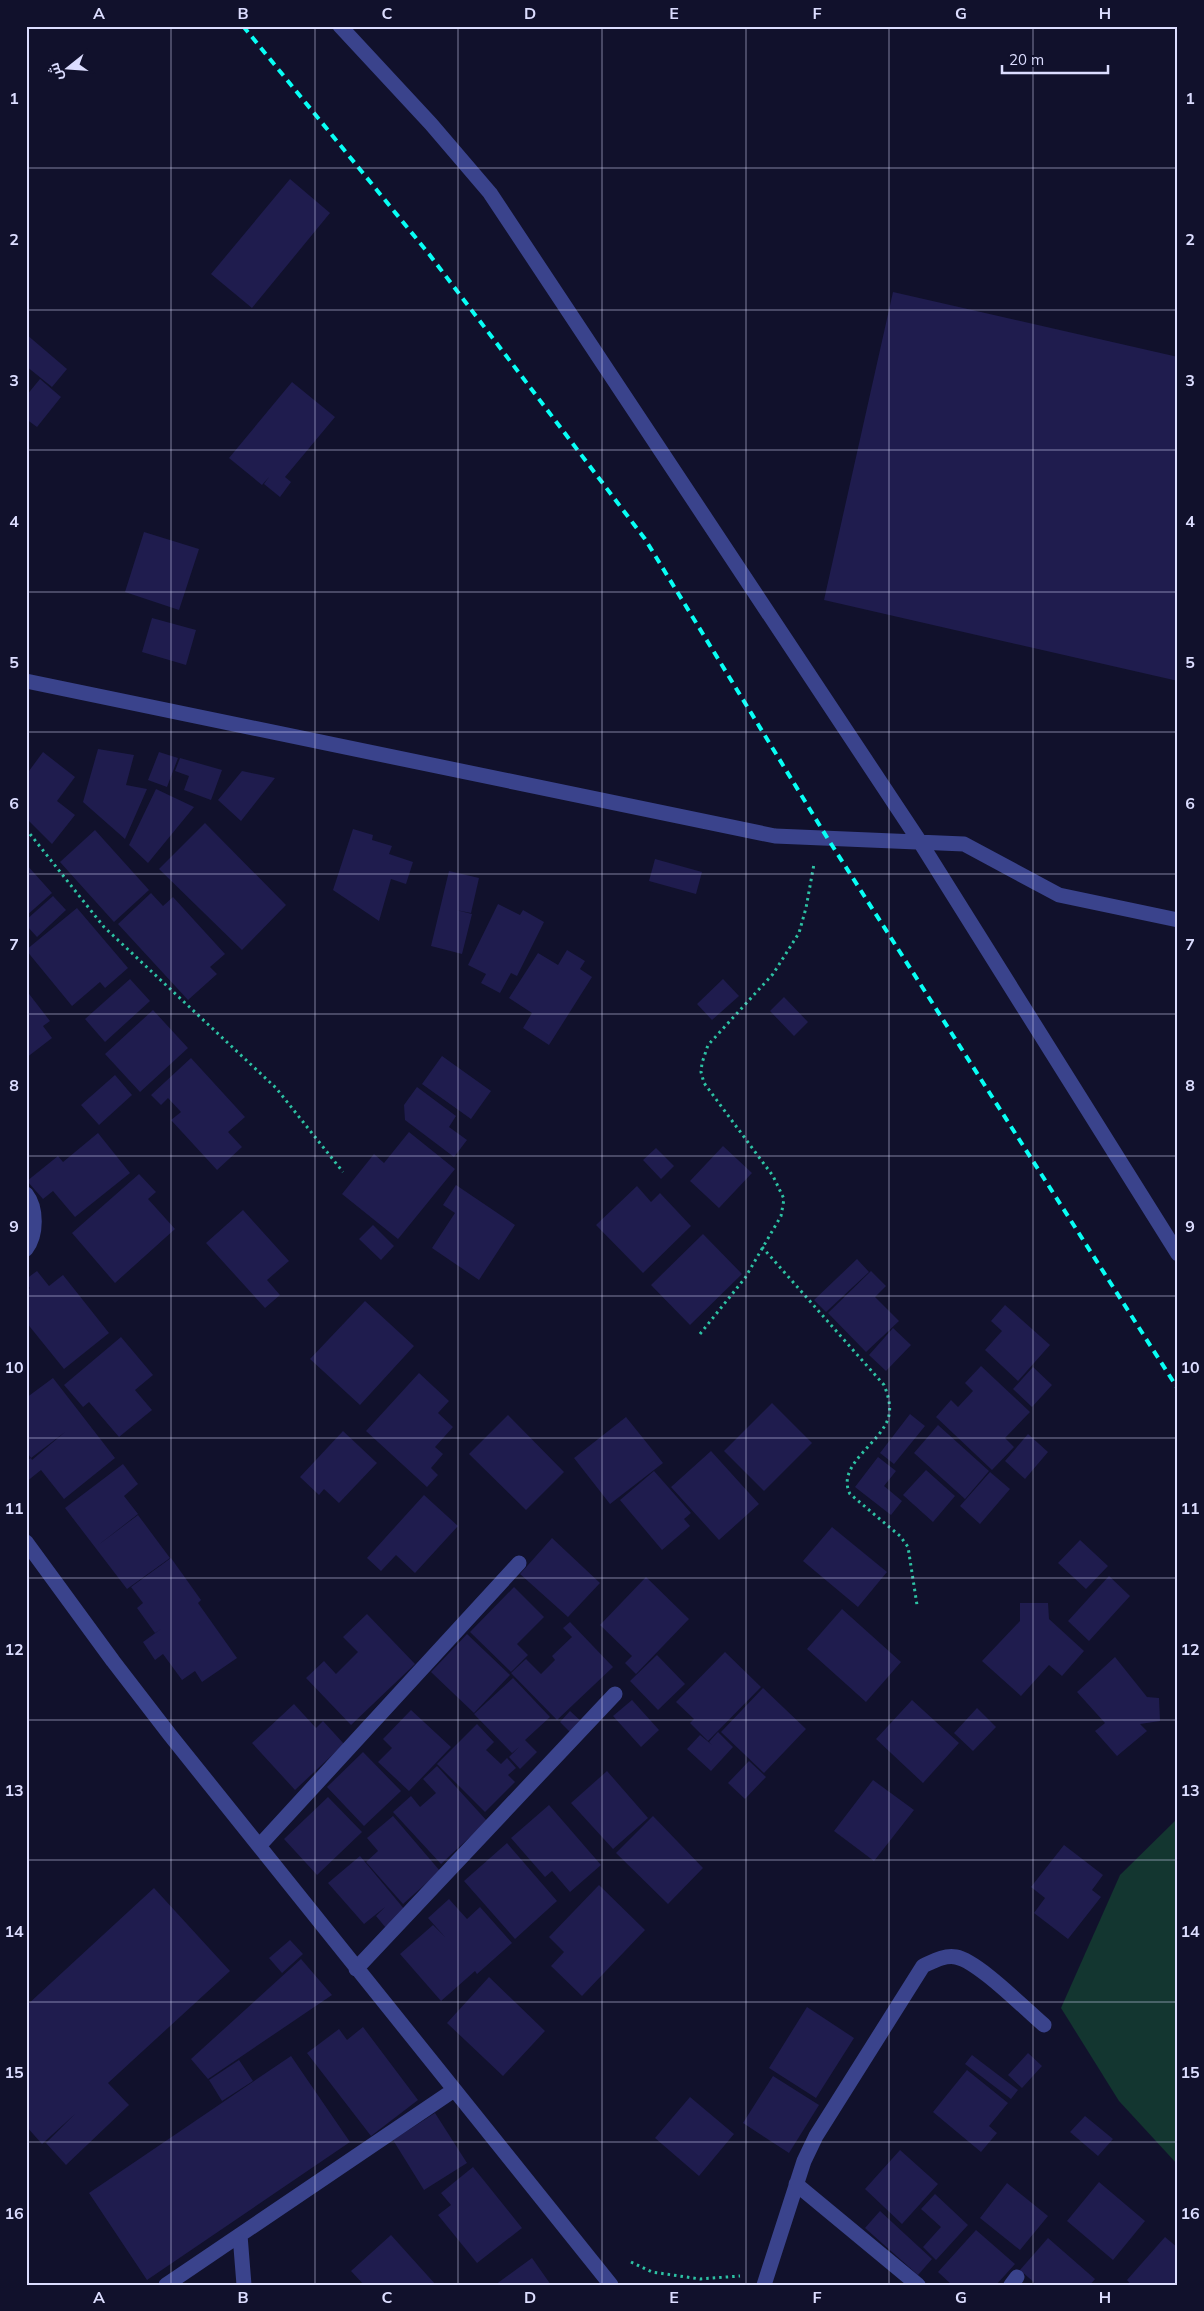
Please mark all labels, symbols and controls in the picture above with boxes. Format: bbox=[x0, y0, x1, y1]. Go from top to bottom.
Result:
text: A bbox=[93, 3, 105, 23]
text: B bbox=[237, 3, 249, 23]
text: C bbox=[382, 3, 393, 23]
text: D bbox=[524, 3, 536, 23]
text: E bbox=[669, 3, 679, 23]
text: F bbox=[812, 3, 822, 23]
text: G bbox=[955, 3, 967, 23]
text: H bbox=[1099, 3, 1111, 23]
north arrow bbox=[42, 42, 92, 92]
scale bar bbox=[1002, 42, 1108, 74]
text: 20 m bbox=[1009, 50, 1044, 69]
text: ش bbox=[44, 61, 67, 83]
text: 1 bbox=[9, 88, 19, 108]
text: 1 bbox=[1185, 88, 1195, 108]
text: 2 bbox=[9, 229, 19, 249]
text: 2 bbox=[1185, 229, 1195, 249]
text: 3 bbox=[9, 370, 19, 390]
text: 3 bbox=[1185, 370, 1195, 390]
text: 4 bbox=[9, 511, 19, 531]
text: 4 bbox=[1185, 511, 1195, 531]
text: 5 bbox=[9, 652, 19, 672]
text: 5 bbox=[1185, 652, 1195, 672]
text: 6 bbox=[9, 793, 19, 813]
text: 6 bbox=[1185, 793, 1195, 813]
text: 7 bbox=[9, 934, 19, 954]
text: 7 bbox=[1185, 934, 1195, 954]
text: 8 bbox=[9, 1075, 19, 1095]
text: 8 bbox=[1185, 1075, 1195, 1095]
text: 9 bbox=[9, 1216, 19, 1236]
text: 9 bbox=[1185, 1216, 1195, 1236]
text: 10 bbox=[4, 1357, 24, 1377]
text: 10 bbox=[1180, 1357, 1200, 1377]
text: 11 bbox=[4, 1498, 24, 1518]
text: 11 bbox=[1180, 1498, 1200, 1518]
text: 12 bbox=[4, 1639, 24, 1659]
text: 12 bbox=[1180, 1639, 1200, 1659]
text: 13 bbox=[4, 1780, 24, 1800]
text: 13 bbox=[1180, 1780, 1200, 1800]
text: 14 bbox=[4, 1921, 24, 1941]
text: 14 bbox=[1180, 1921, 1200, 1941]
text: 15 bbox=[4, 2062, 24, 2082]
text: 15 bbox=[1180, 2062, 1200, 2082]
text: 16 bbox=[4, 2203, 24, 2223]
text: 16 bbox=[1180, 2203, 1200, 2223]
text: A bbox=[93, 2287, 105, 2307]
text: B bbox=[237, 2287, 249, 2307]
text: C bbox=[382, 2287, 393, 2307]
text: D bbox=[524, 2287, 536, 2307]
text: E bbox=[669, 2287, 679, 2307]
text: F bbox=[812, 2287, 822, 2307]
text: G bbox=[955, 2287, 967, 2307]
text: H bbox=[1099, 2287, 1111, 2307]

